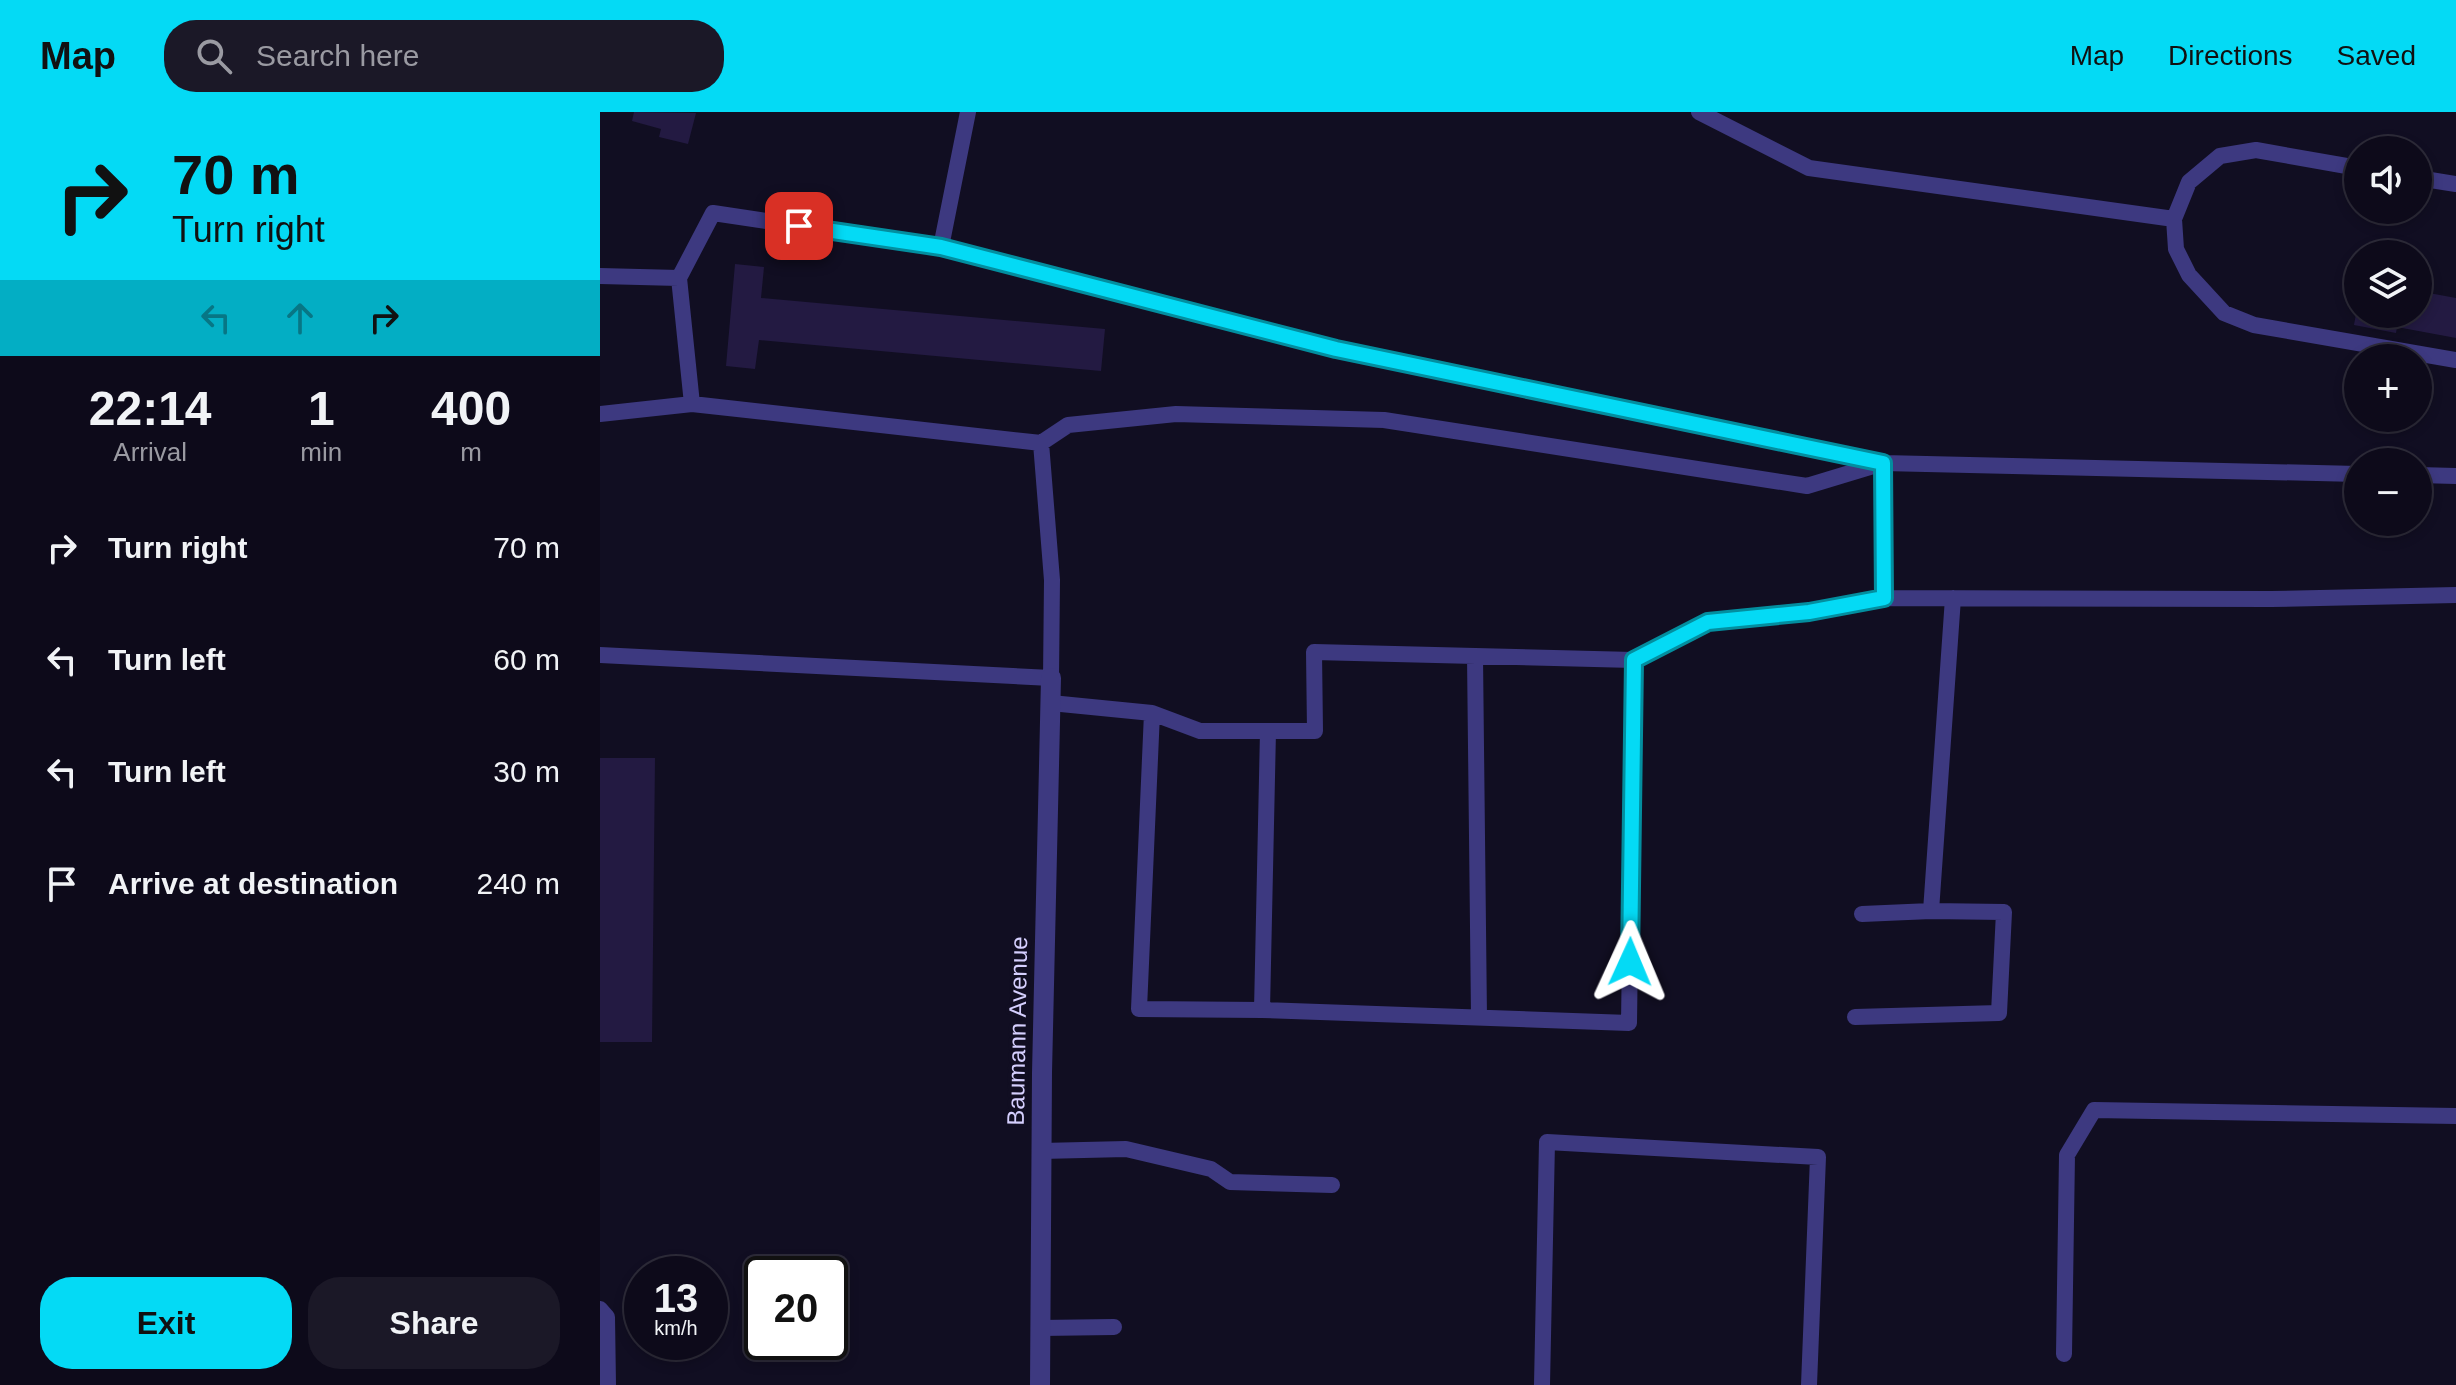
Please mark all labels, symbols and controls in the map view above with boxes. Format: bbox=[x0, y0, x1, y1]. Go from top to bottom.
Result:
search box bbox=[164, 20, 724, 92]
icon: search bbox=[192, 34, 236, 78]
text: Map bbox=[40, 35, 116, 77]
text: Search here bbox=[256, 39, 419, 72]
text: Map bbox=[2070, 40, 2124, 71]
text: Directions bbox=[2168, 40, 2293, 71]
text: Saved bbox=[2337, 40, 2416, 71]
map controls bbox=[2344, 136, 2432, 536]
button: sound bbox=[2344, 136, 2432, 224]
text: 70 m bbox=[172, 143, 300, 206]
icon: right bbox=[40, 144, 144, 248]
pin bbox=[765, 192, 833, 260]
icon: arrive bbox=[777, 204, 821, 248]
text: Turn right bbox=[172, 209, 325, 250]
button: layers bbox=[2344, 240, 2432, 328]
icon: left bbox=[194, 296, 238, 340]
icon: ahead bbox=[278, 296, 322, 340]
icon: right bbox=[362, 296, 406, 340]
button: + bbox=[2344, 344, 2432, 432]
text: 22:14 bbox=[89, 382, 212, 435]
text: 1 bbox=[308, 382, 335, 435]
text: 400 bbox=[431, 382, 511, 435]
text: Arrival bbox=[113, 437, 187, 467]
text: min bbox=[300, 437, 342, 467]
text: m bbox=[460, 437, 482, 467]
button: − bbox=[2344, 448, 2432, 536]
icon: right bbox=[40, 526, 84, 570]
text: Turn right bbox=[108, 531, 247, 564]
text: 70 m bbox=[493, 531, 560, 564]
icon: left bbox=[40, 638, 84, 682]
text: Turn left bbox=[108, 643, 226, 676]
text: 60 m bbox=[493, 643, 560, 676]
icon: left bbox=[40, 750, 84, 794]
text: Turn left bbox=[108, 755, 226, 788]
text: 30 m bbox=[493, 755, 560, 788]
icon: arrive bbox=[40, 862, 84, 906]
text: Arrive at destination bbox=[108, 867, 398, 900]
text: 240 m bbox=[477, 867, 560, 900]
position arrow bbox=[1588, 920, 1672, 1004]
street label: Baumann Avenue bbox=[1002, 936, 1032, 1126]
speed limit sign: 20 bbox=[744, 1256, 848, 1360]
text: 13 bbox=[654, 1276, 698, 1320]
button: Exit bbox=[40, 1277, 292, 1369]
button: Share bbox=[308, 1277, 560, 1369]
text: km/h bbox=[654, 1317, 698, 1339]

